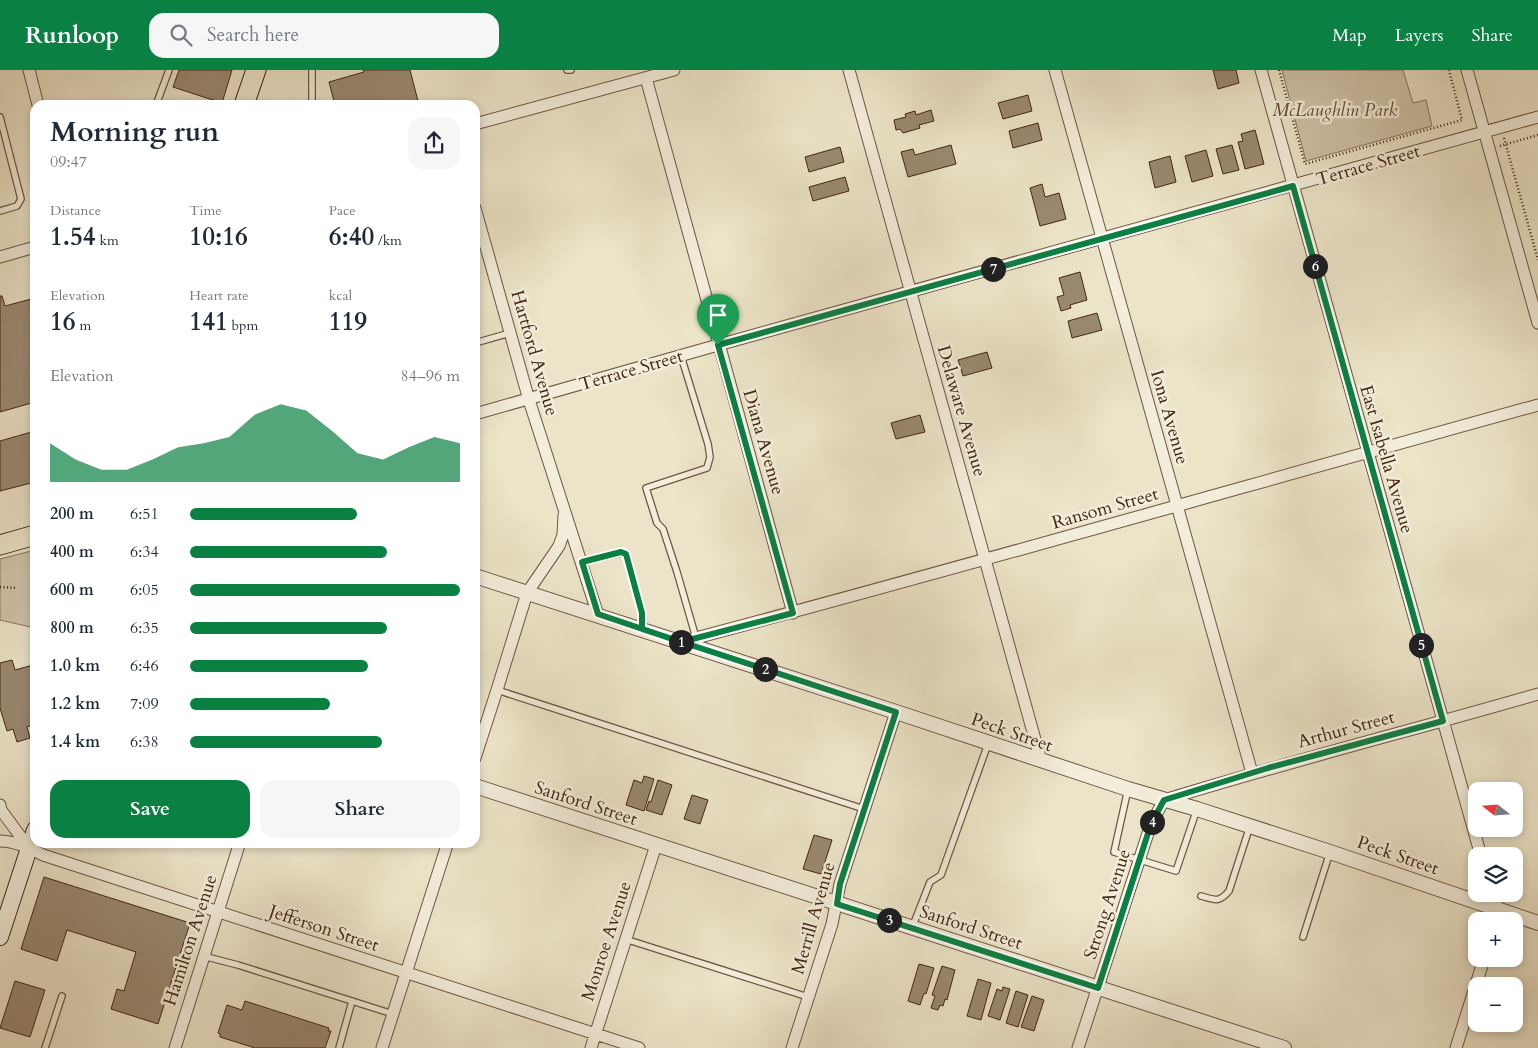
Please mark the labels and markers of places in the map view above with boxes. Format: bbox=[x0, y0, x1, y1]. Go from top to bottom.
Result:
pin: 6 bbox=[1302, 254, 1328, 278]
pin: 7 bbox=[980, 256, 1006, 282]
pin bbox=[697, 294, 739, 345]
pin: 1 bbox=[668, 630, 694, 654]
pin: 5 bbox=[1408, 632, 1434, 658]
pin: 2 bbox=[752, 656, 778, 682]
pin: 4 bbox=[1140, 810, 1164, 834]
pin: 3 bbox=[876, 908, 902, 932]

